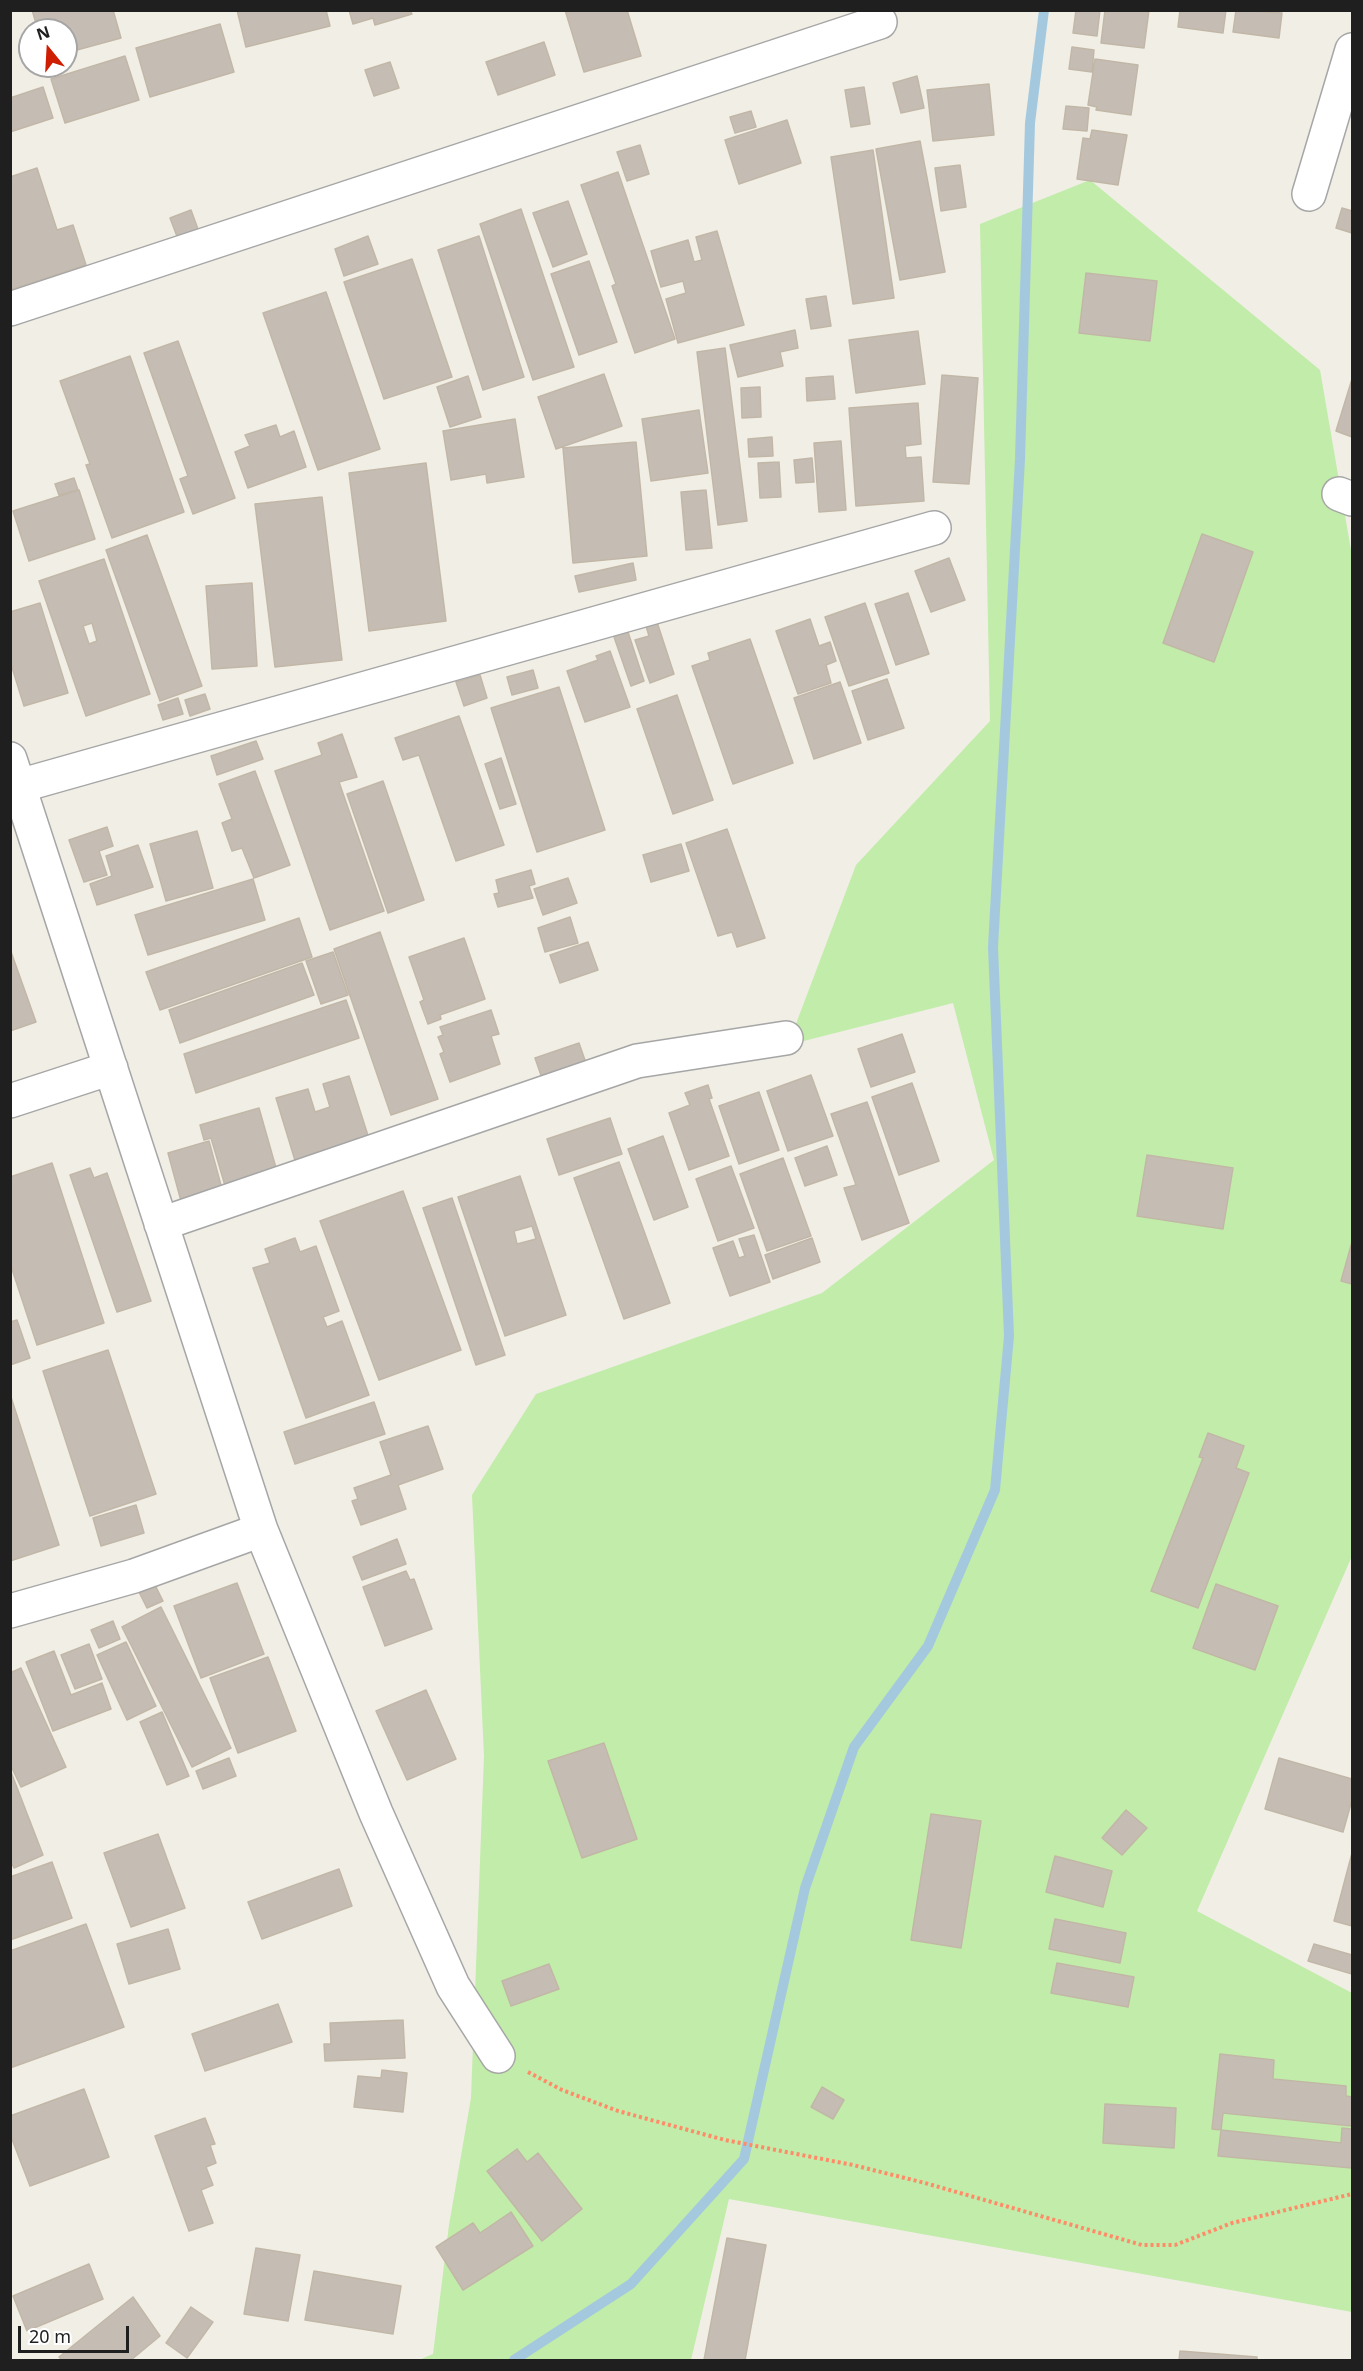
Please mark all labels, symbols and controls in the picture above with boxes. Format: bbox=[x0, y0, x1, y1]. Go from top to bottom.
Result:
north arrow bbox=[18, 18, 78, 78]
text: N bbox=[33, 20, 53, 45]
scale bar bbox=[21, 2314, 132, 2352]
text: 20 m bbox=[29, 2324, 71, 2348]

